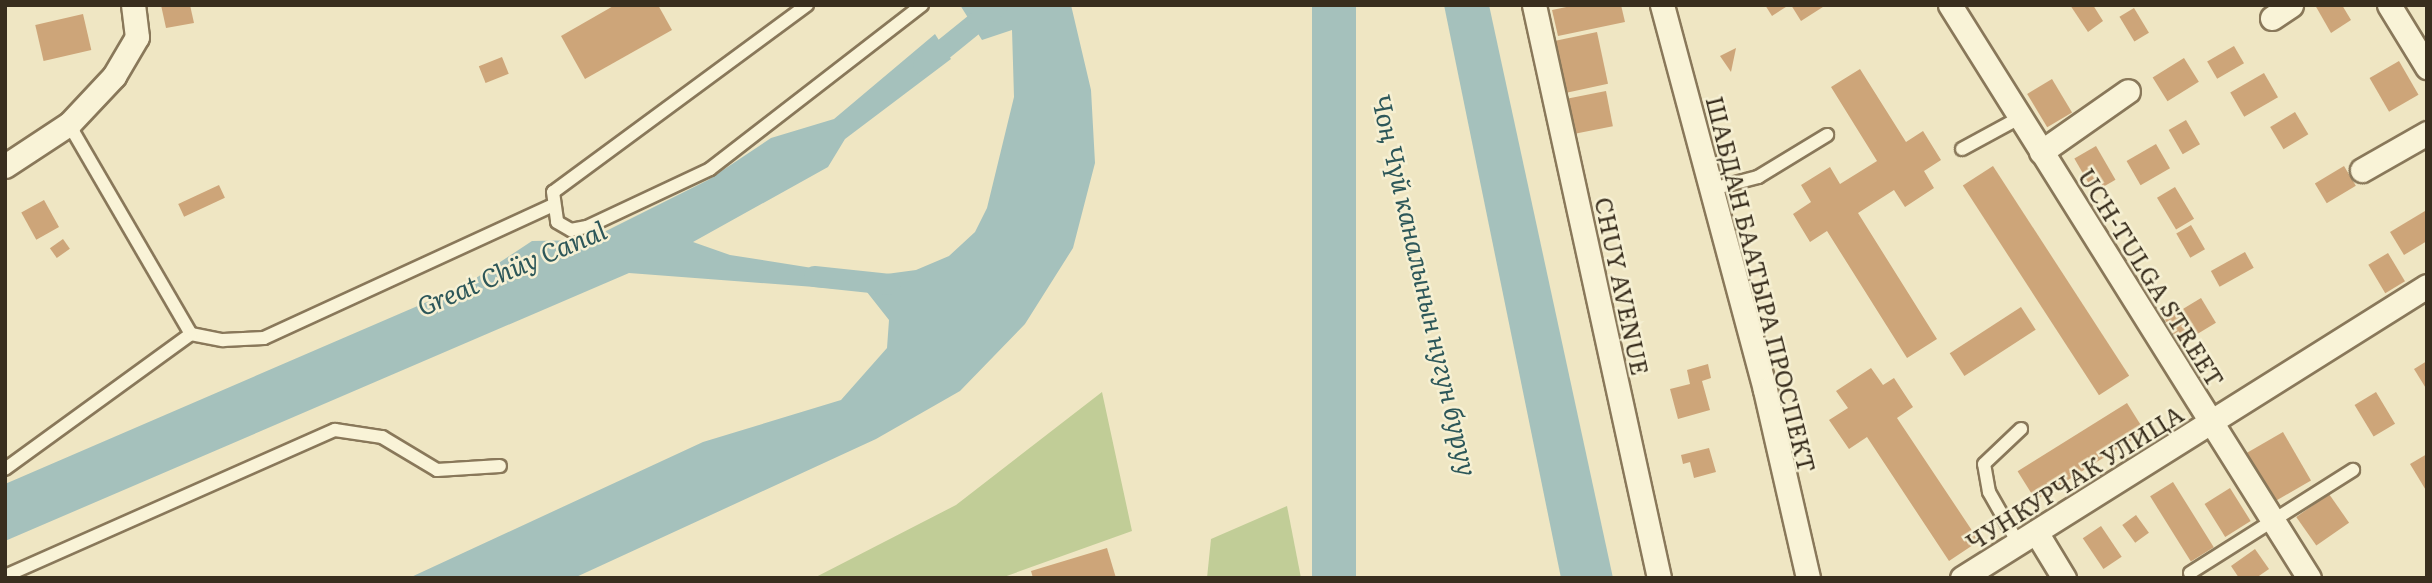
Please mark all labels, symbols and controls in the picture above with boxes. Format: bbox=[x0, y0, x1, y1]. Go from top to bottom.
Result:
water label: Чоң Чүй каналынын нугун буруу bbox=[1367, 91, 1485, 479]
street label: ШАБДАН БААТЫРА ПРОСПЕКТ bbox=[1701, 93, 1823, 475]
street label: UCH-TULGA STREET bbox=[2073, 162, 2231, 392]
street label: CHUY AVENUE bbox=[1590, 194, 1656, 378]
water label: Great Chüy Canal bbox=[412, 213, 610, 321]
street label: ЧУНКУРЧАК УЛИЦА bbox=[1960, 398, 2188, 556]

